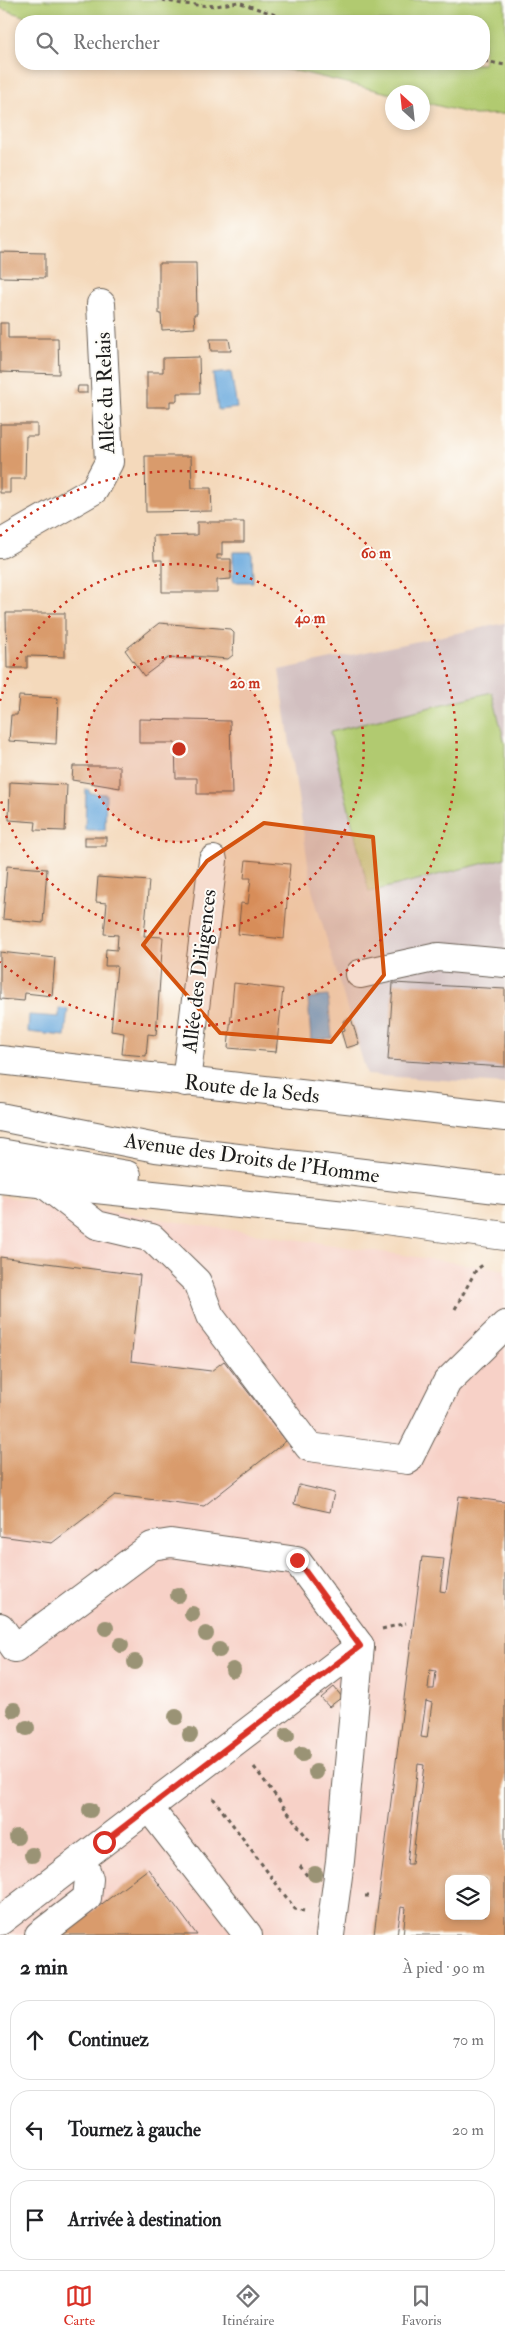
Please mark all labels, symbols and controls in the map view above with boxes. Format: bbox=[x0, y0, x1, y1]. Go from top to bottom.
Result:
search box bbox=[15, 15, 490, 70]
icon: search bbox=[33, 29, 61, 57]
text: Rechercher bbox=[73, 31, 160, 55]
north arrow bbox=[385, 85, 430, 130]
street label: Allée du Relais bbox=[90, 332, 121, 455]
text: 60 m bbox=[361, 544, 391, 563]
text: 40 m bbox=[294, 609, 326, 628]
text: 20 m bbox=[230, 674, 260, 693]
centre of rings bbox=[170, 740, 188, 758]
street label: Allée des Diligences bbox=[176, 888, 223, 1055]
street label: Route de la Seds bbox=[183, 1069, 321, 1110]
street label: Avenue des Droits de l'Homme bbox=[122, 1127, 381, 1190]
route end bbox=[286, 1549, 309, 1572]
route start bbox=[93, 1831, 116, 1854]
map controls bbox=[445, 1875, 490, 1920]
button: layers bbox=[445, 1875, 490, 1920]
text: 2 min bbox=[20, 1954, 68, 1981]
text: À pied · 90 m bbox=[403, 1958, 485, 1978]
icon: ahead bbox=[21, 2026, 49, 2054]
text: Continuez bbox=[68, 2028, 149, 2052]
text: 70 m bbox=[453, 2030, 484, 2050]
icon: left bbox=[21, 2116, 49, 2144]
text: Tournez à gauche bbox=[68, 2118, 201, 2142]
text: 20 m bbox=[452, 2120, 484, 2140]
icon: arrive bbox=[21, 2206, 49, 2234]
text: Arrivée à destination bbox=[68, 2208, 222, 2232]
tab: Carte bbox=[63, 2282, 95, 2329]
tab: Itinéraire bbox=[222, 2282, 274, 2329]
tab: Favoris bbox=[401, 2282, 442, 2329]

